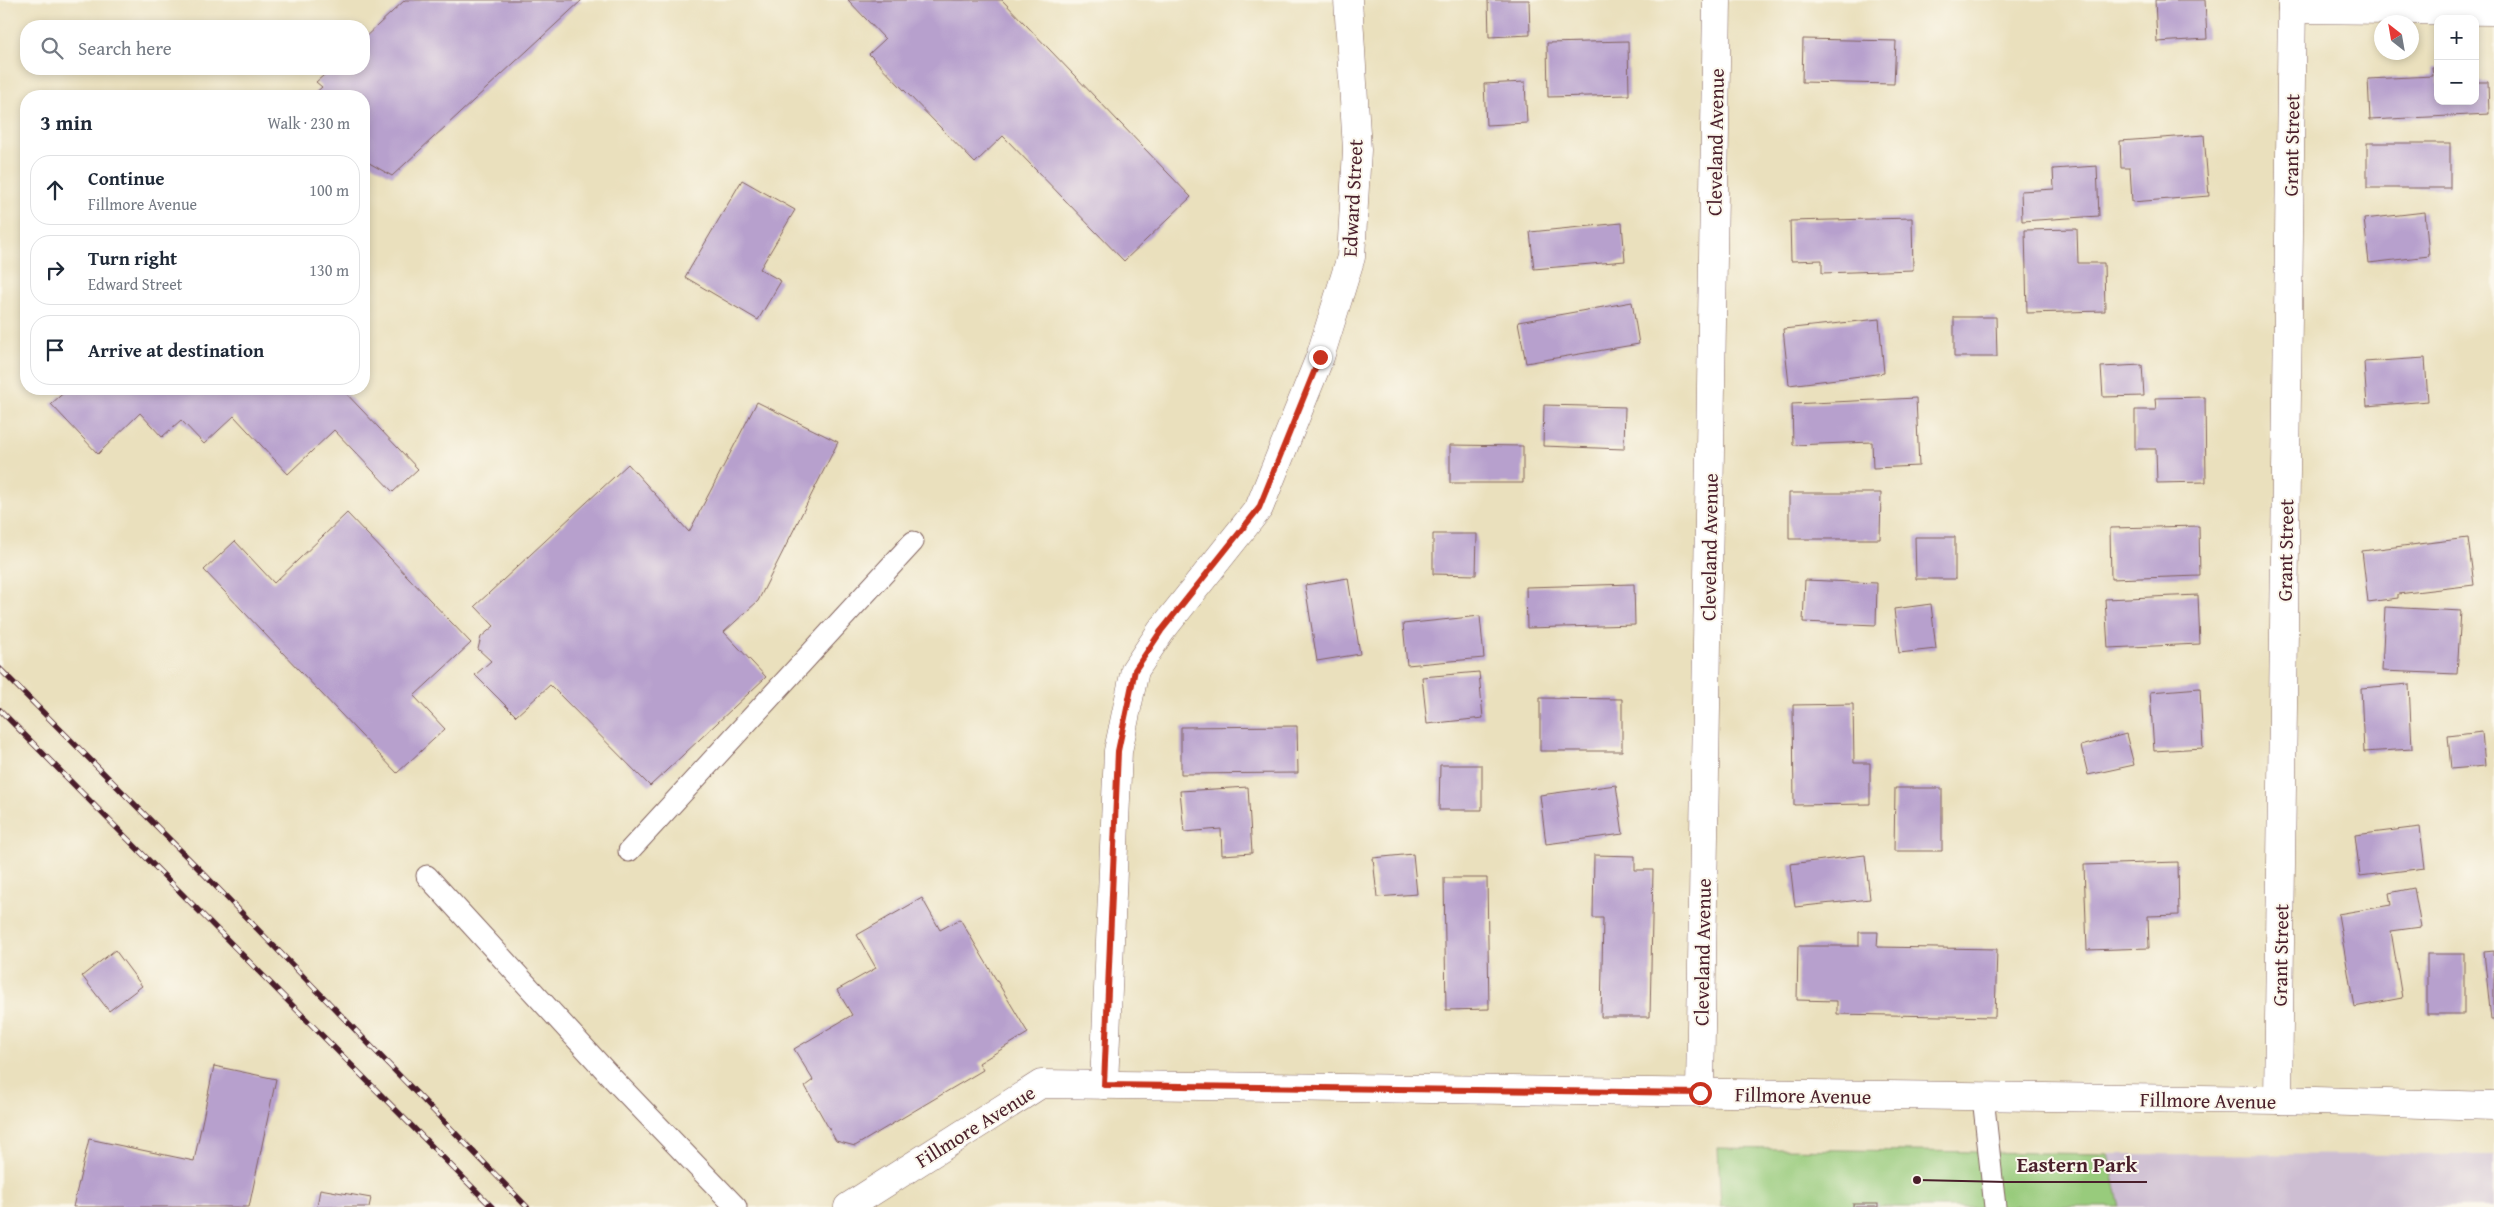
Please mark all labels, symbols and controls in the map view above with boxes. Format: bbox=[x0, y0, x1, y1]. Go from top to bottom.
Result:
north arrow bbox=[2374, 15, 2419, 60]
map controls bbox=[2434, 15, 2479, 105]
button: + bbox=[2434, 15, 2479, 60]
search box bbox=[20, 20, 370, 75]
icon: search bbox=[38, 34, 66, 62]
text: Search here bbox=[78, 34, 172, 62]
button: − bbox=[2434, 60, 2479, 105]
street label: Cleveland Avenue bbox=[1699, 68, 1731, 216]
street label: Grant Street bbox=[2276, 93, 2306, 197]
text: 3 min bbox=[40, 107, 92, 138]
text: Walk · 230 m bbox=[267, 111, 350, 135]
street label: Edward Street bbox=[1334, 138, 1370, 258]
text: Continue bbox=[88, 164, 165, 192]
icon: ahead bbox=[41, 176, 69, 204]
text: 100 m bbox=[309, 178, 349, 202]
text: Fillmore Avenue bbox=[88, 192, 197, 216]
text: Turn right bbox=[88, 244, 177, 272]
icon: right bbox=[41, 256, 69, 284]
text: 130 m bbox=[309, 258, 349, 282]
text: Edward Street bbox=[88, 272, 182, 296]
icon: arrive bbox=[41, 336, 69, 364]
text: Arrive at destination bbox=[88, 336, 264, 364]
route end bbox=[1309, 346, 1332, 369]
street label: Cleveland Avenue bbox=[1693, 473, 1725, 621]
street label: Grant Street bbox=[2270, 498, 2300, 602]
street label: Cleveland Avenue bbox=[1686, 878, 1718, 1026]
street label: Grant Street bbox=[2265, 903, 2295, 1007]
street label: Fillmore Avenue bbox=[910, 1078, 1040, 1174]
street label: Fillmore Avenue bbox=[1735, 1079, 1871, 1111]
route start bbox=[1689, 1082, 1712, 1105]
street label: Fillmore Avenue bbox=[2140, 1084, 2276, 1116]
callout: Eastern Park bbox=[2007, 1146, 2147, 1182]
text: Eastern Park bbox=[2017, 1149, 2138, 1180]

